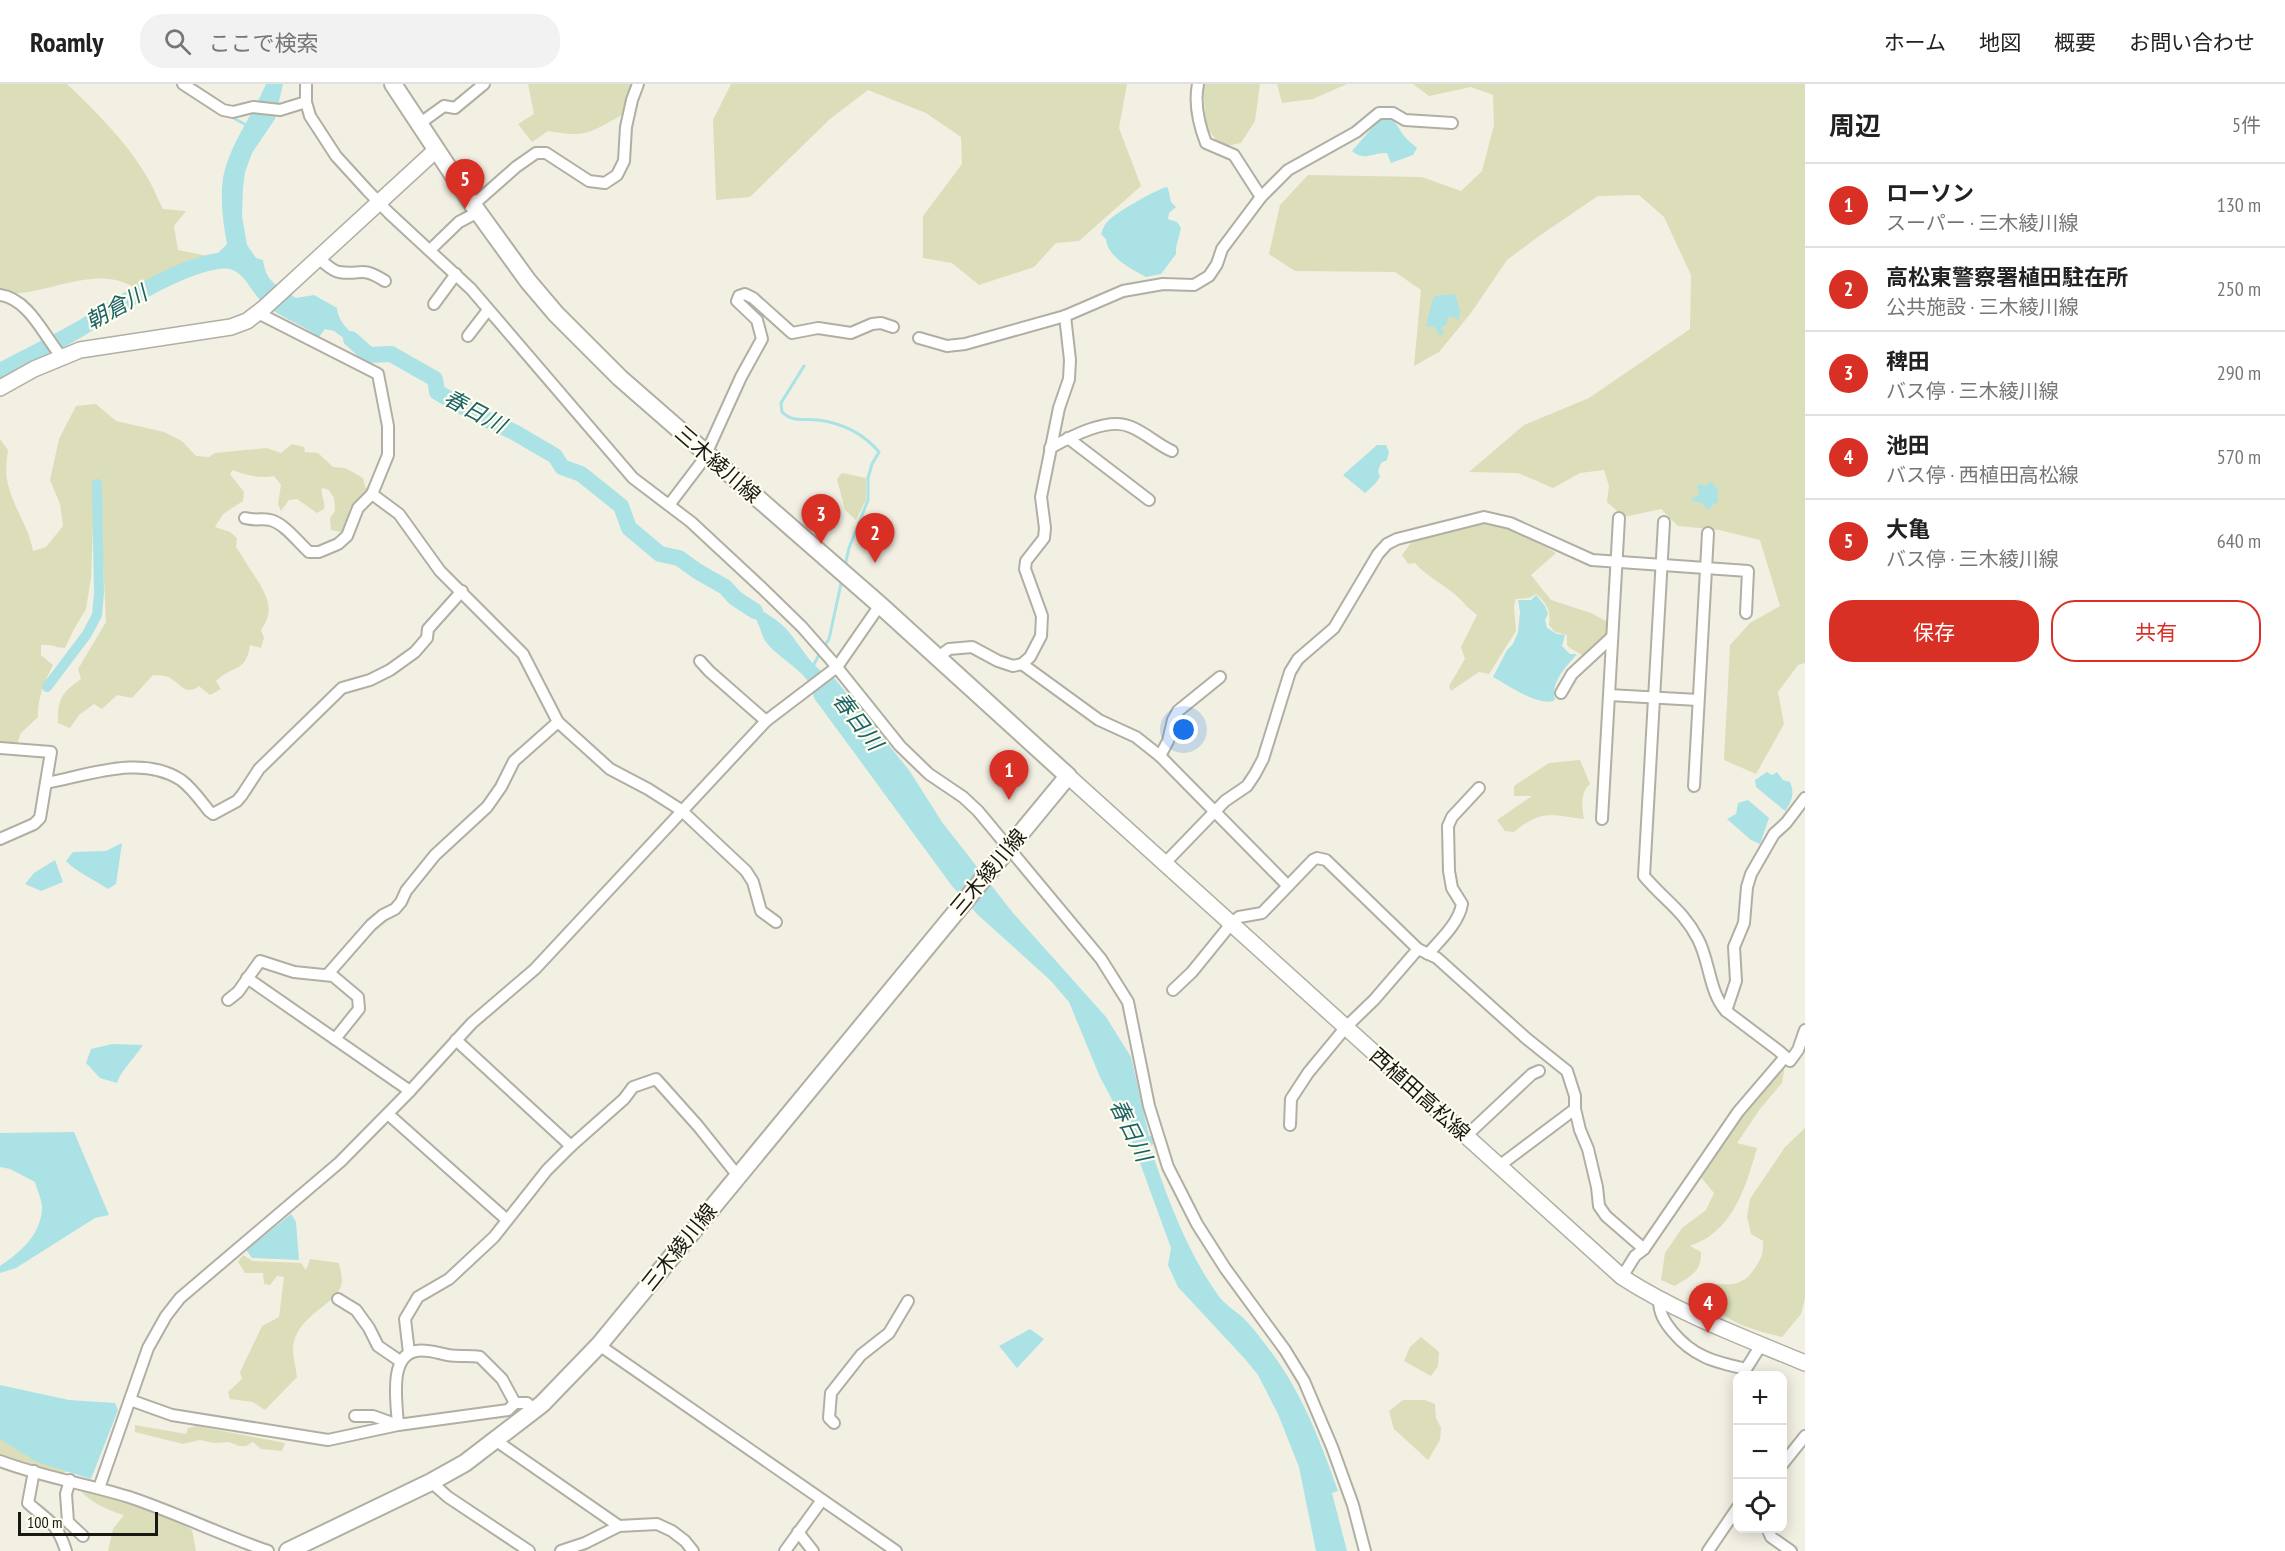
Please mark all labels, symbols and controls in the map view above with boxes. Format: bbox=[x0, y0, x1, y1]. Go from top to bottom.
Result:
search box bbox=[140, 14, 560, 68]
text: Roamly bbox=[30, 23, 104, 60]
icon: search bbox=[161, 25, 194, 58]
text: ここで検索 bbox=[209, 29, 319, 57]
text: ホーム bbox=[1884, 29, 1946, 56]
text: 地図 bbox=[1979, 29, 2021, 56]
text: 概要 bbox=[2054, 29, 2096, 56]
text: お問い合わせ bbox=[2129, 29, 2255, 56]
text: 周辺 bbox=[1829, 109, 1881, 142]
text: 5件 bbox=[2232, 112, 2261, 138]
pin: 5 bbox=[446, 160, 484, 209]
text: ローソン bbox=[1886, 179, 1974, 207]
text: 1 bbox=[1844, 192, 1853, 218]
text: 130 m bbox=[2217, 192, 2261, 218]
text: スーパー · 三木綾川線 bbox=[1886, 210, 2079, 236]
text: 高松東警察署植田駐在所 bbox=[1886, 263, 2128, 291]
text: 2 bbox=[1844, 276, 1853, 302]
text: 250 m bbox=[2217, 276, 2261, 302]
water label: 朝倉川 bbox=[80, 278, 153, 335]
text: 公共施設 · 三木綾川線 bbox=[1886, 294, 2079, 320]
text: 稗田 bbox=[1886, 347, 1930, 375]
text: 3 bbox=[1844, 360, 1853, 386]
text: 290 m bbox=[2217, 360, 2261, 386]
text: バス停 · 三木綾川線 bbox=[1886, 378, 2059, 404]
water label: 春日川 bbox=[439, 383, 512, 440]
street label: 三木綾川線 bbox=[670, 419, 766, 509]
text: 池田 bbox=[1886, 431, 1930, 459]
text: 4 bbox=[1844, 444, 1853, 470]
text: 570 m bbox=[2217, 444, 2261, 470]
text: バス停 · 西植田高松線 bbox=[1886, 462, 2079, 488]
pin: 3 bbox=[802, 494, 840, 544]
pin: 2 bbox=[856, 514, 894, 563]
text: 大亀 bbox=[1886, 515, 1930, 543]
text: 5 bbox=[1844, 528, 1853, 554]
text: 640 m bbox=[2217, 528, 2261, 554]
text: バス停 · 三木綾川線 bbox=[1886, 546, 2059, 572]
button: 保存 bbox=[1829, 600, 2039, 662]
button: 共有 bbox=[2051, 600, 2261, 662]
water label: 春日川 bbox=[827, 686, 890, 757]
your location bbox=[1169, 715, 1198, 744]
pin: 1 bbox=[990, 750, 1028, 800]
street label: 三木綾川線 bbox=[944, 823, 1032, 921]
street label: 西植田高松線 bbox=[1364, 1042, 1476, 1146]
water label: 春日川 bbox=[1104, 1094, 1159, 1168]
street label: 三木綾川線 bbox=[635, 1198, 723, 1296]
pin: 4 bbox=[1688, 1284, 1728, 1333]
map controls bbox=[1733, 1371, 1787, 1533]
button: + bbox=[1733, 1371, 1787, 1425]
button: − bbox=[1733, 1425, 1787, 1479]
button: locate bbox=[1733, 1479, 1787, 1533]
scale bar bbox=[18, 1509, 158, 1536]
text: 100 m bbox=[27, 1512, 62, 1532]

